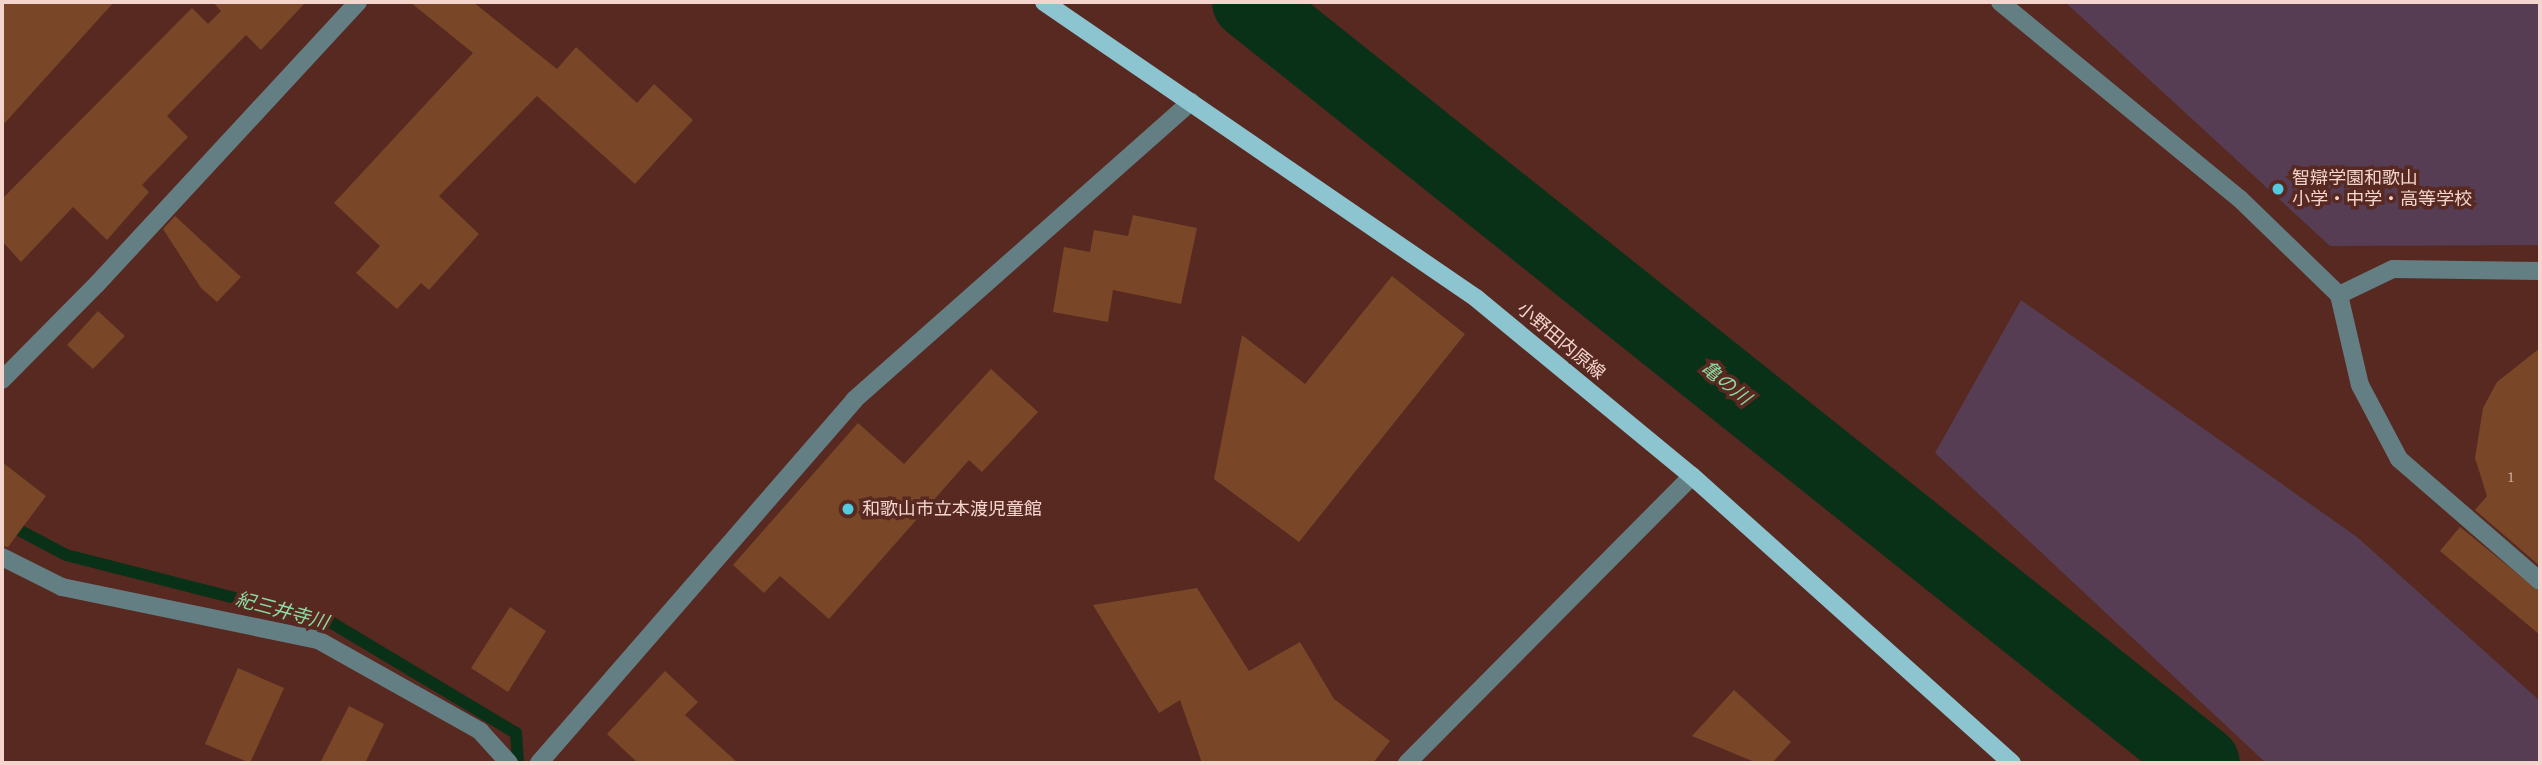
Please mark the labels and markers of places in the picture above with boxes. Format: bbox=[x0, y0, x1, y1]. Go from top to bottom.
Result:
place label: 智辯学園和歌山 小学・中学・高等学校 bbox=[2292, 168, 2472, 210]
marker: 智辯学園和歌山 小学・中学・高等学校 bbox=[2270, 181, 2286, 197]
place label: 和歌山市立本渡児童館 bbox=[862, 498, 1042, 520]
marker: 和歌山市立本渡児童館 bbox=[840, 501, 856, 517]

